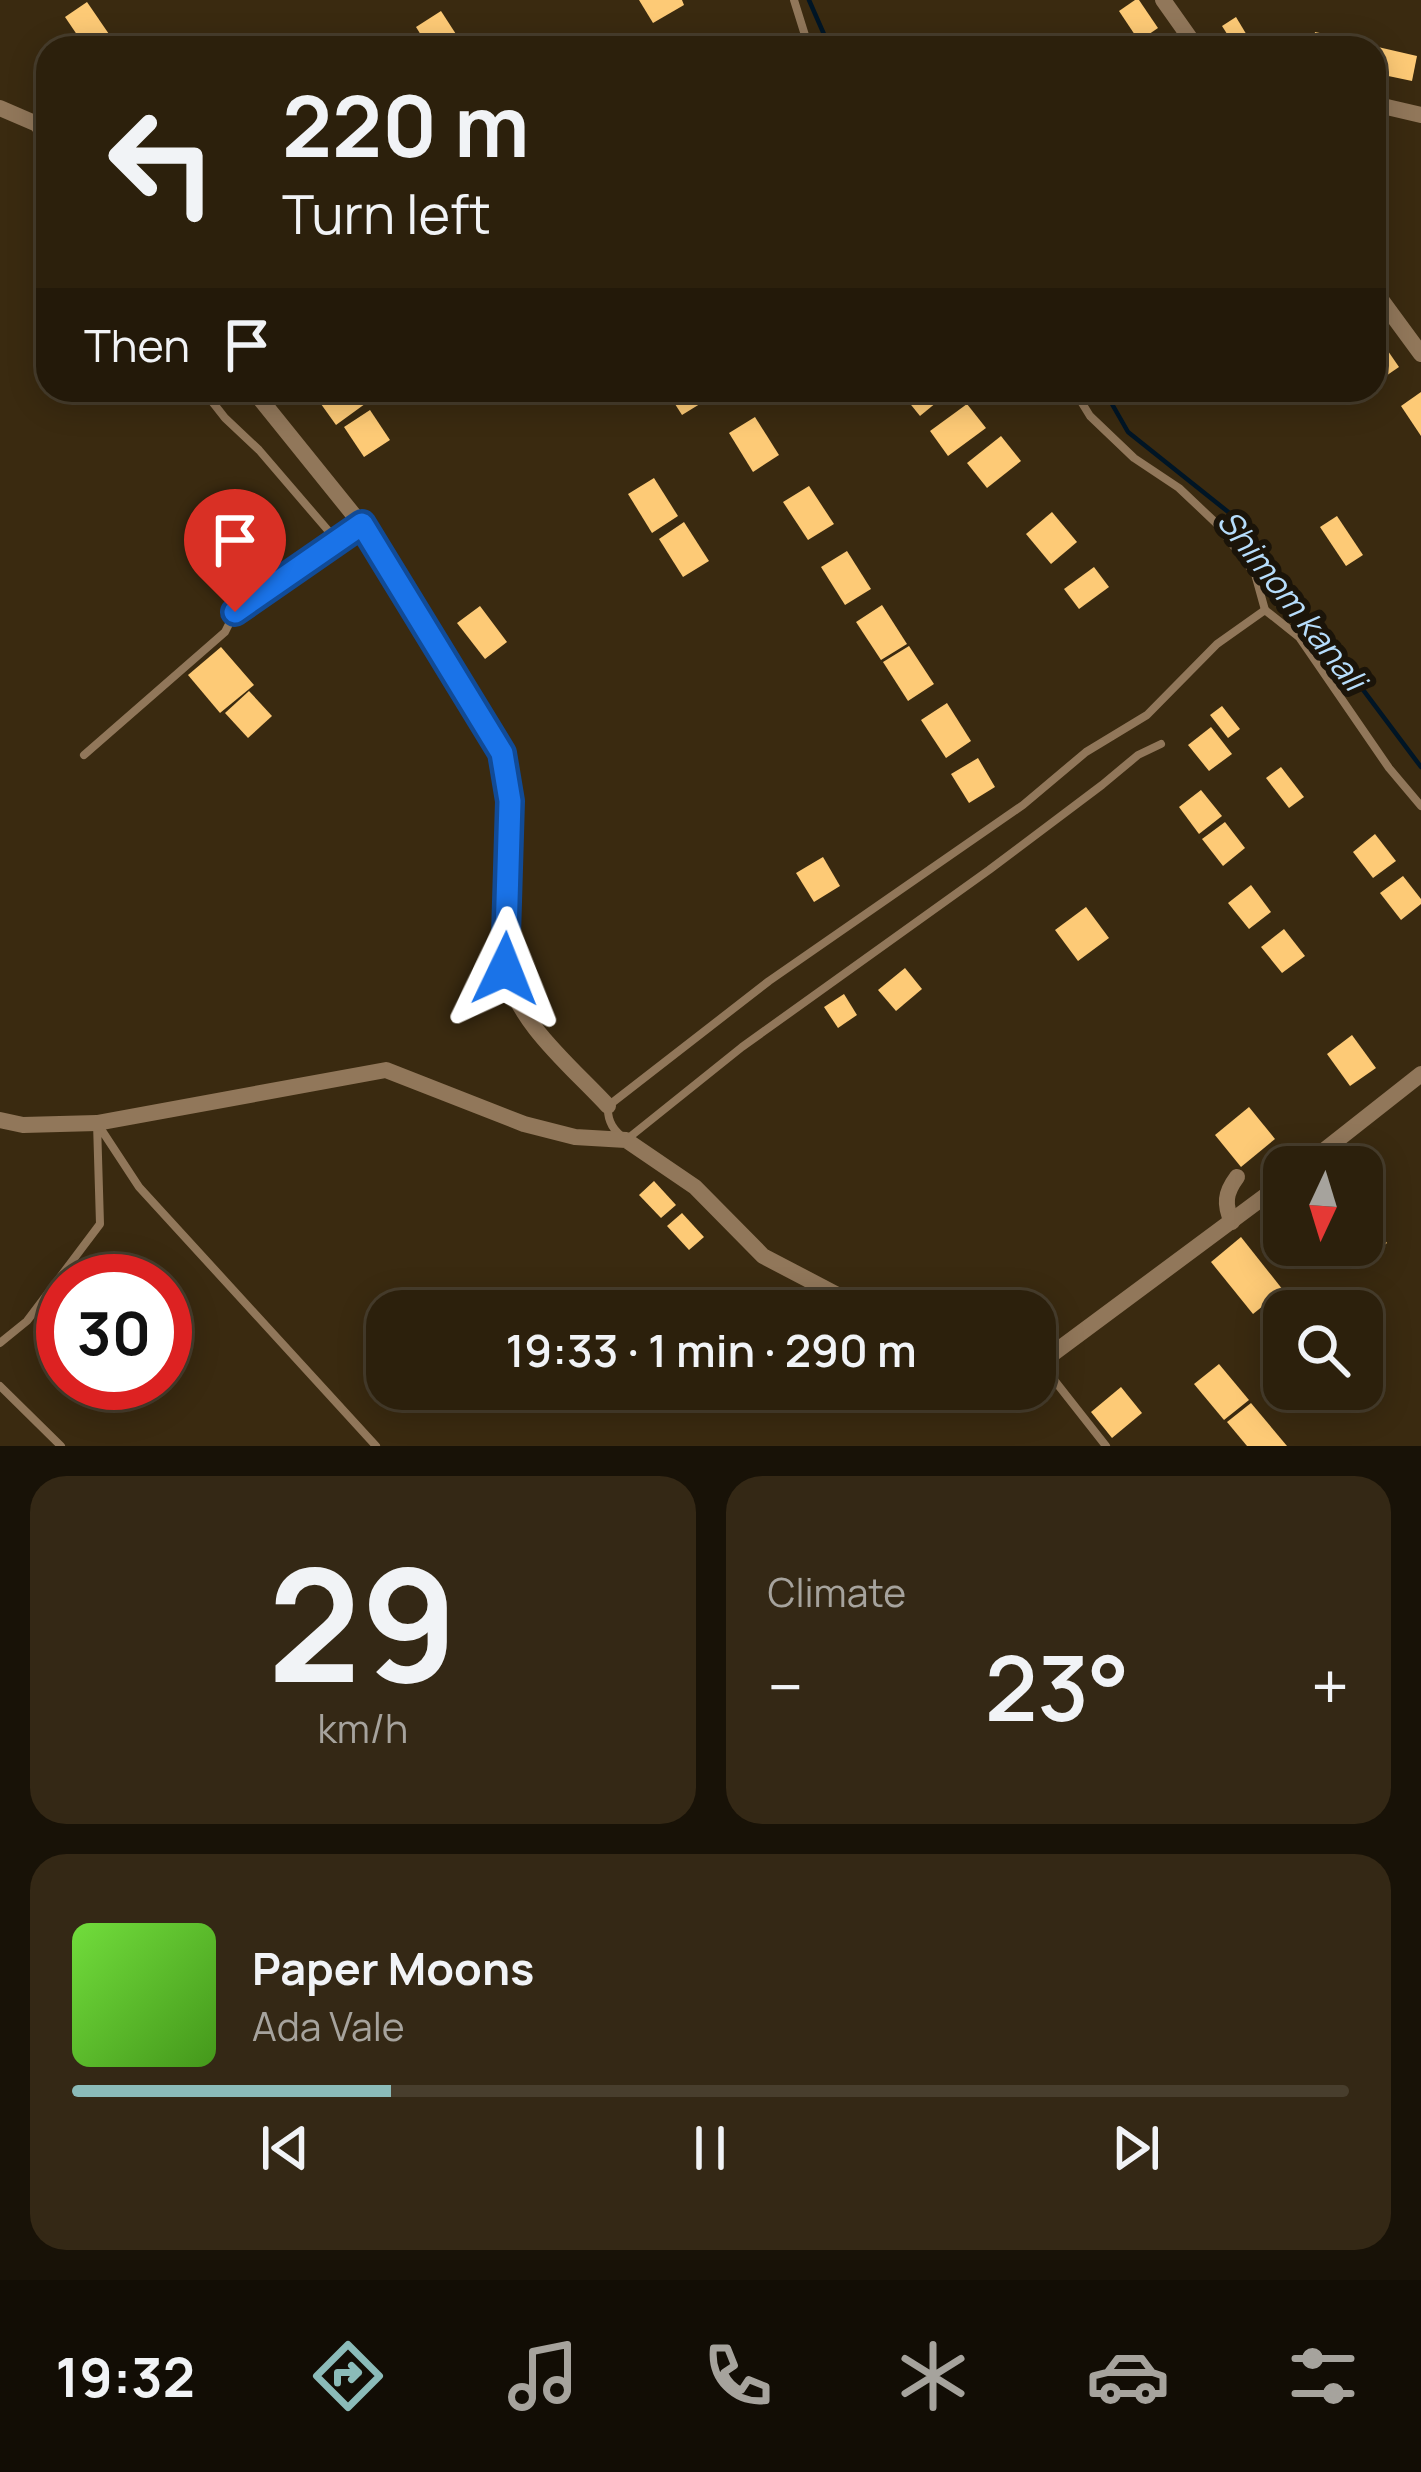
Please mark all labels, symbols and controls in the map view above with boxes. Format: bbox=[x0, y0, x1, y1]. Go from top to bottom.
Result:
text: 220 m bbox=[282, 67, 530, 182]
icon: left bbox=[84, 84, 240, 240]
text: Turn left bbox=[282, 176, 491, 250]
icon: arrive bbox=[214, 312, 280, 378]
text: Then bbox=[84, 314, 190, 376]
pin bbox=[184, 489, 286, 612]
water label: Shimom kanali bbox=[1208, 500, 1380, 703]
icon: arrive bbox=[202, 507, 268, 573]
position arrow bbox=[442, 906, 568, 1032]
north arrow bbox=[1263, 1146, 1383, 1266]
map controls bbox=[1263, 1146, 1383, 1410]
speed limit sign: 30 bbox=[36, 1254, 192, 1410]
button: search bbox=[1263, 1290, 1383, 1410]
text: 19:33 · 1 min · 290 m bbox=[505, 1319, 917, 1381]
text: 29 bbox=[268, 1516, 458, 1729]
text: Climate bbox=[768, 1565, 906, 1619]
text: 23° bbox=[985, 1625, 1129, 1748]
text: − bbox=[768, 1641, 803, 1731]
text: + bbox=[1311, 1641, 1349, 1731]
text: km/h bbox=[317, 1701, 408, 1755]
text: Paper Moons bbox=[252, 1937, 534, 1999]
text: Ada Vale bbox=[252, 1999, 405, 2053]
icon: previous bbox=[252, 2115, 318, 2181]
icon: pause bbox=[677, 2115, 743, 2181]
icon: next bbox=[1103, 2115, 1169, 2181]
icon: directions bbox=[306, 2334, 390, 2418]
icon: music bbox=[501, 2334, 585, 2418]
icon: phone bbox=[696, 2334, 780, 2418]
icon: climate bbox=[891, 2334, 975, 2418]
icon: car bbox=[1086, 2334, 1170, 2418]
icon: filters bbox=[1281, 2334, 1365, 2418]
text: 19:32 bbox=[56, 2339, 195, 2413]

